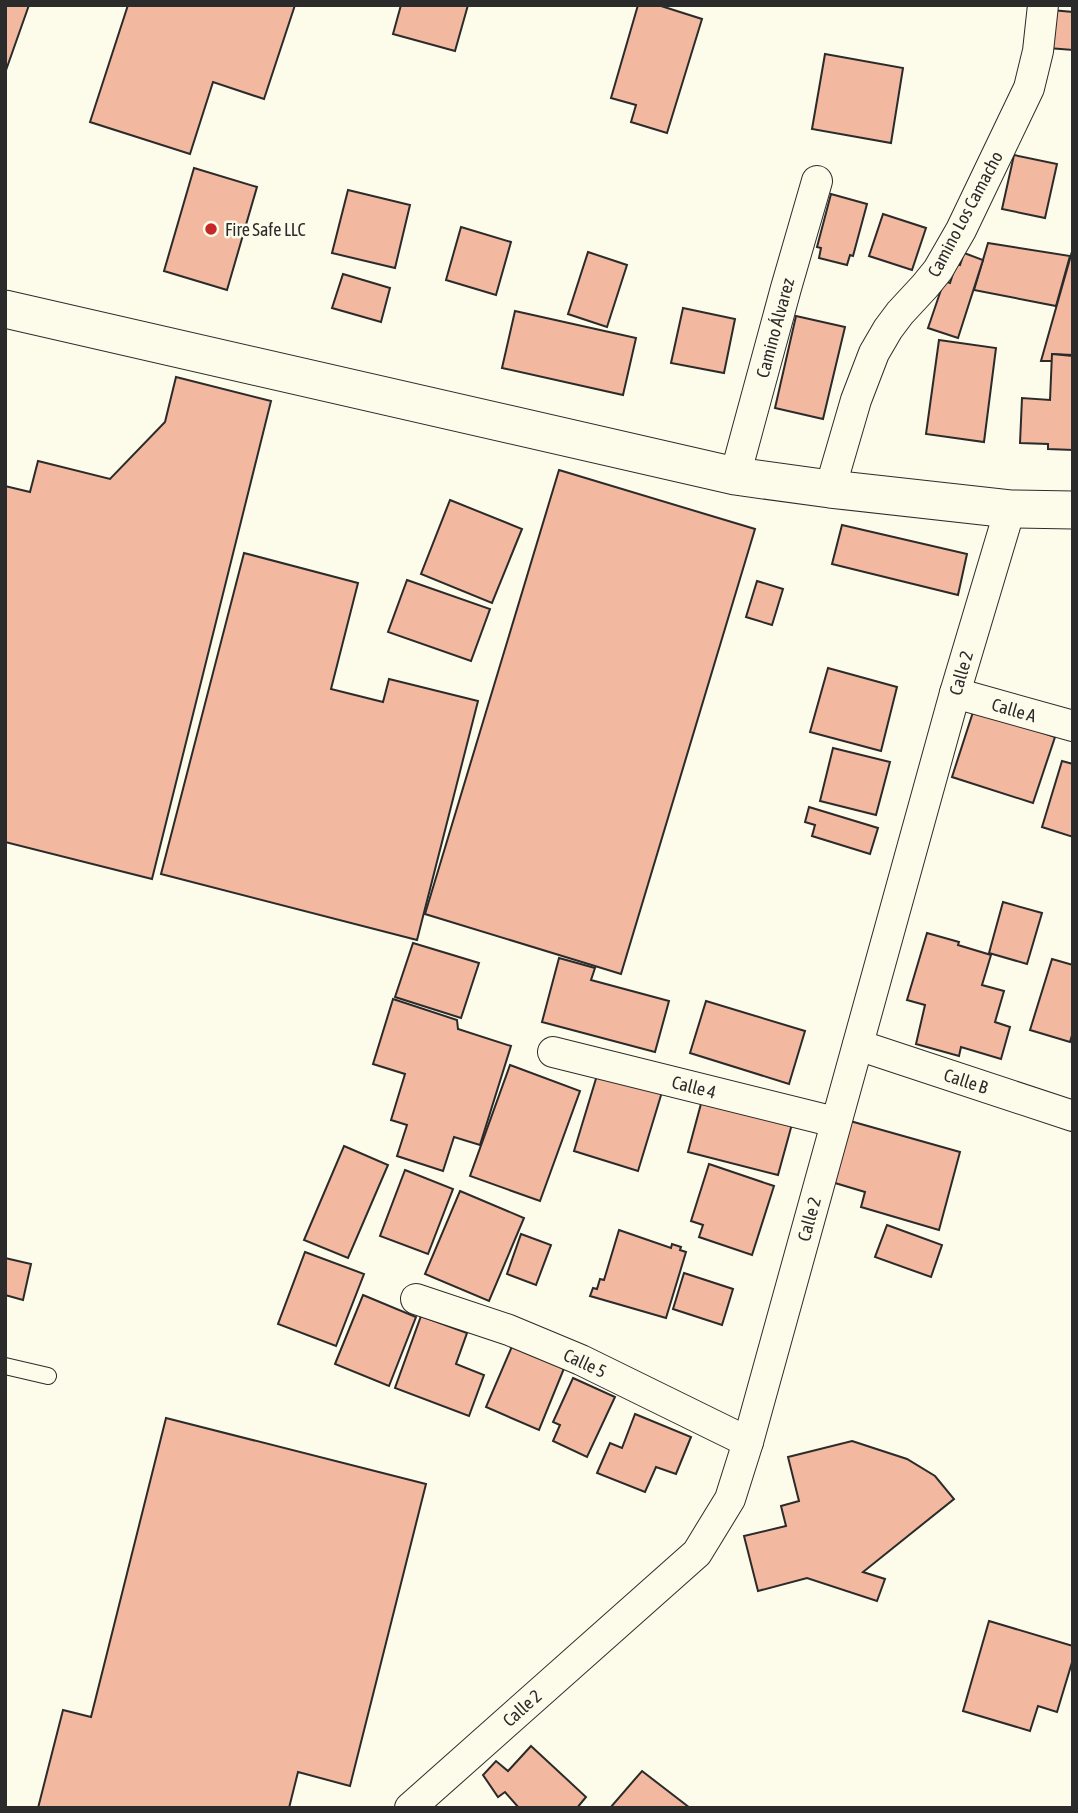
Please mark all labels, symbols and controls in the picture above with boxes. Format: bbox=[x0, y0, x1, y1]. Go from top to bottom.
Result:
street label: Camino Los Camacho bbox=[923, 148, 1007, 280]
place label: Fire Safe LLC bbox=[225, 219, 306, 240]
marker: Fire Safe LLC bbox=[203, 221, 219, 237]
street label: Camino Álvarez bbox=[752, 275, 799, 380]
street label: Calle 2 bbox=[945, 649, 977, 697]
street label: Calle A bbox=[989, 694, 1039, 726]
street label: Calle B bbox=[941, 1064, 991, 1098]
street label: Calle 4 bbox=[670, 1071, 718, 1103]
street label: Calle 2 bbox=[793, 1195, 825, 1243]
street label: Calle 5 bbox=[560, 1344, 610, 1382]
street label: Calle 2 bbox=[498, 1685, 546, 1731]

